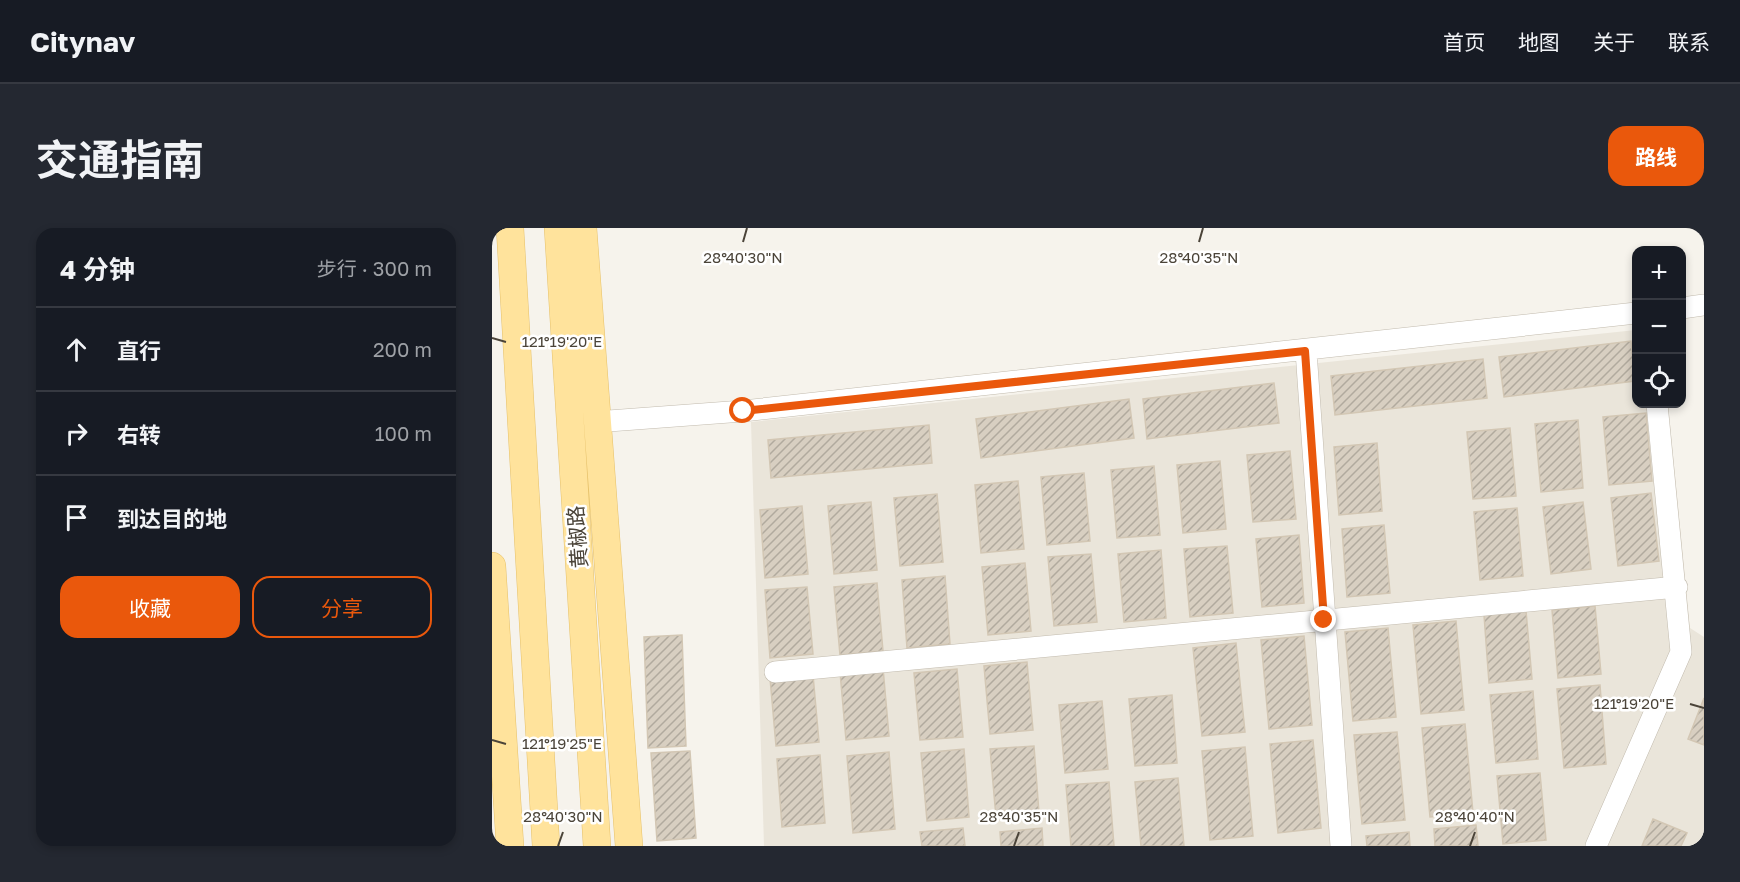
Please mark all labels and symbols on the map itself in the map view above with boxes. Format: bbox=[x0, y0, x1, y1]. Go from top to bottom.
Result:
text: 28°40'30"N bbox=[703, 248, 783, 266]
text: 28°40'35"N bbox=[1160, 248, 1238, 266]
text: 121°19'20"E bbox=[522, 332, 602, 350]
route start bbox=[729, 397, 755, 423]
street label: 黄椒路 bbox=[562, 505, 592, 569]
route end bbox=[1310, 606, 1336, 632]
text: 121°19'20"E bbox=[1594, 694, 1674, 712]
text: 121°19'25"E bbox=[522, 734, 602, 752]
text: 28°40'30"N bbox=[523, 807, 603, 825]
text: 28°40'35"N bbox=[980, 807, 1058, 825]
text: 28°40'40"N bbox=[1435, 807, 1515, 825]

